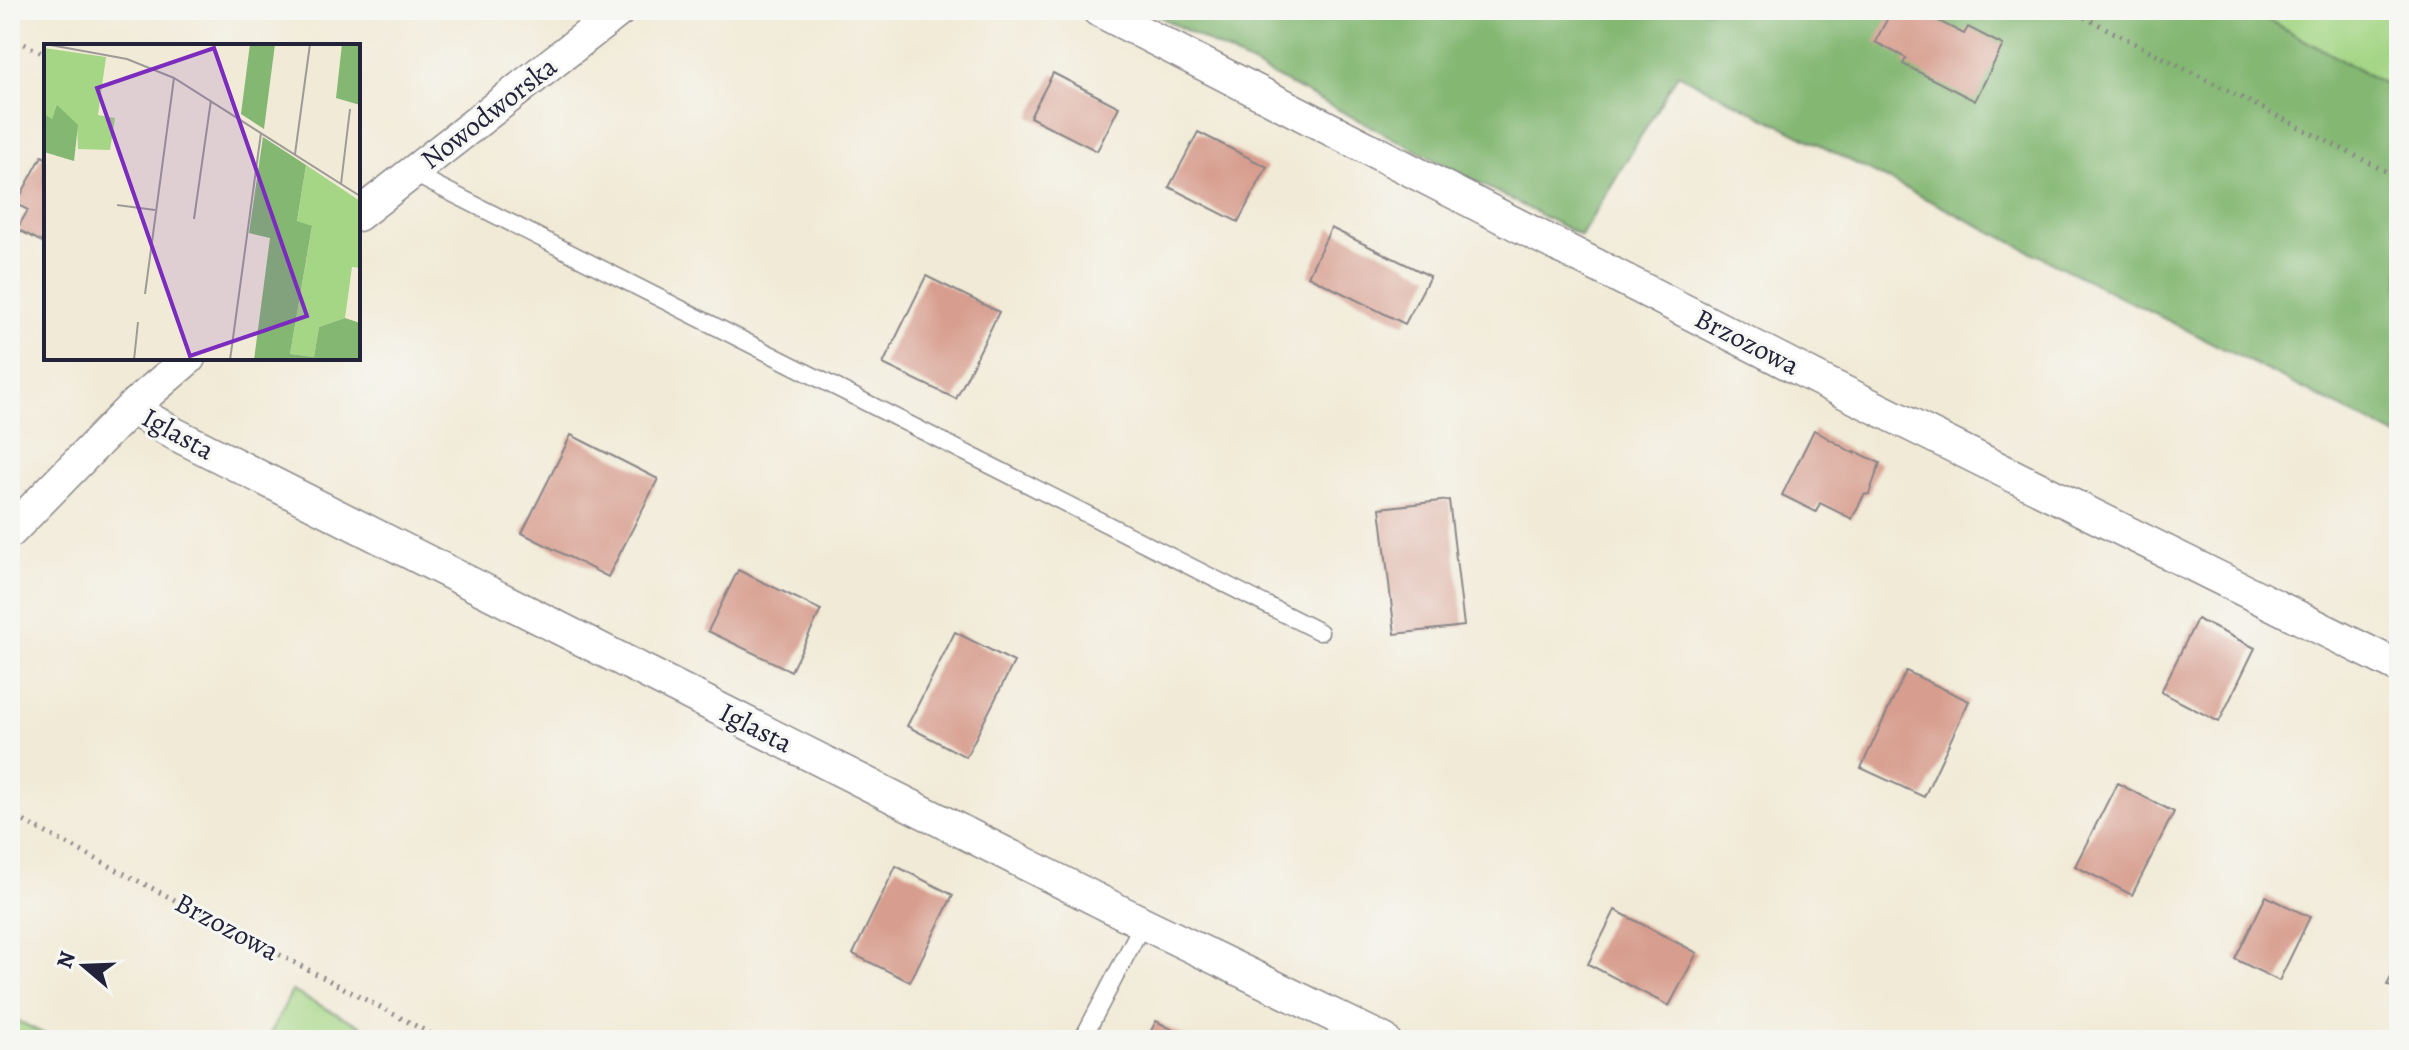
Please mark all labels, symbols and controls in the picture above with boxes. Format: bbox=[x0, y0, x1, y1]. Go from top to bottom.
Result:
inset map bbox=[44, 44, 360, 360]
street label: Nowodworska bbox=[413, 48, 565, 178]
street label: Brzozowa bbox=[1688, 299, 1806, 385]
street label: Iglasta bbox=[135, 399, 221, 469]
street label: Iglasta bbox=[713, 694, 799, 762]
street label: Brzozowa bbox=[168, 884, 286, 970]
north arrow bbox=[44, 926, 124, 1006]
text: N bbox=[49, 947, 83, 972]

